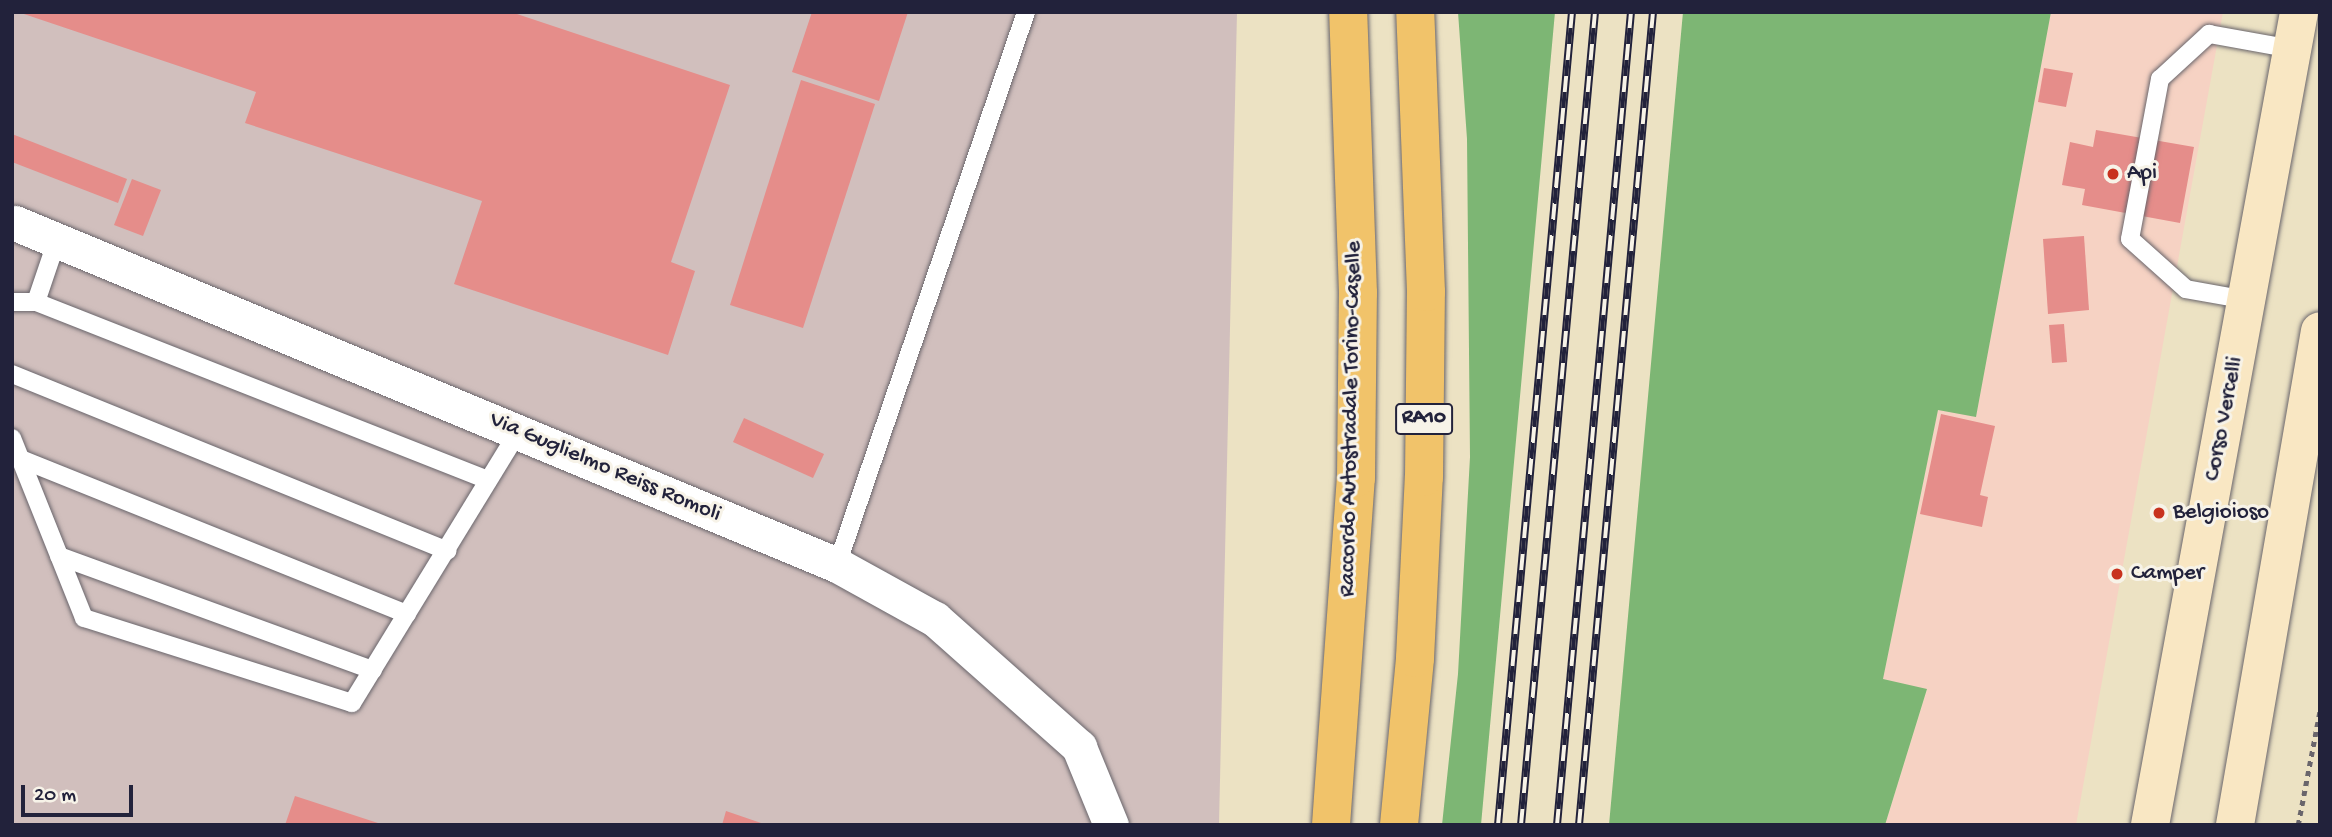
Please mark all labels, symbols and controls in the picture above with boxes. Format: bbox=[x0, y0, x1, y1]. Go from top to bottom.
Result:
place label: Api bbox=[2127, 160, 2157, 188]
marker: Api bbox=[2105, 166, 2121, 182]
street label: Raccordo Autostradale Torino-Caselle bbox=[1335, 241, 1369, 597]
street label: Corso Vercelli bbox=[2199, 355, 2251, 483]
road number: RA10 bbox=[1394, 402, 1454, 436]
street label: Via Guglielmo Reiss Romoli bbox=[485, 407, 725, 529]
place label: Belgioioso bbox=[2173, 499, 2269, 527]
marker: Belgioioso bbox=[2151, 505, 2167, 521]
place label: Camper bbox=[2131, 560, 2204, 588]
marker: Camper bbox=[2109, 566, 2125, 582]
scale bar bbox=[24, 770, 136, 814]
text: 20 m bbox=[34, 784, 76, 809]

